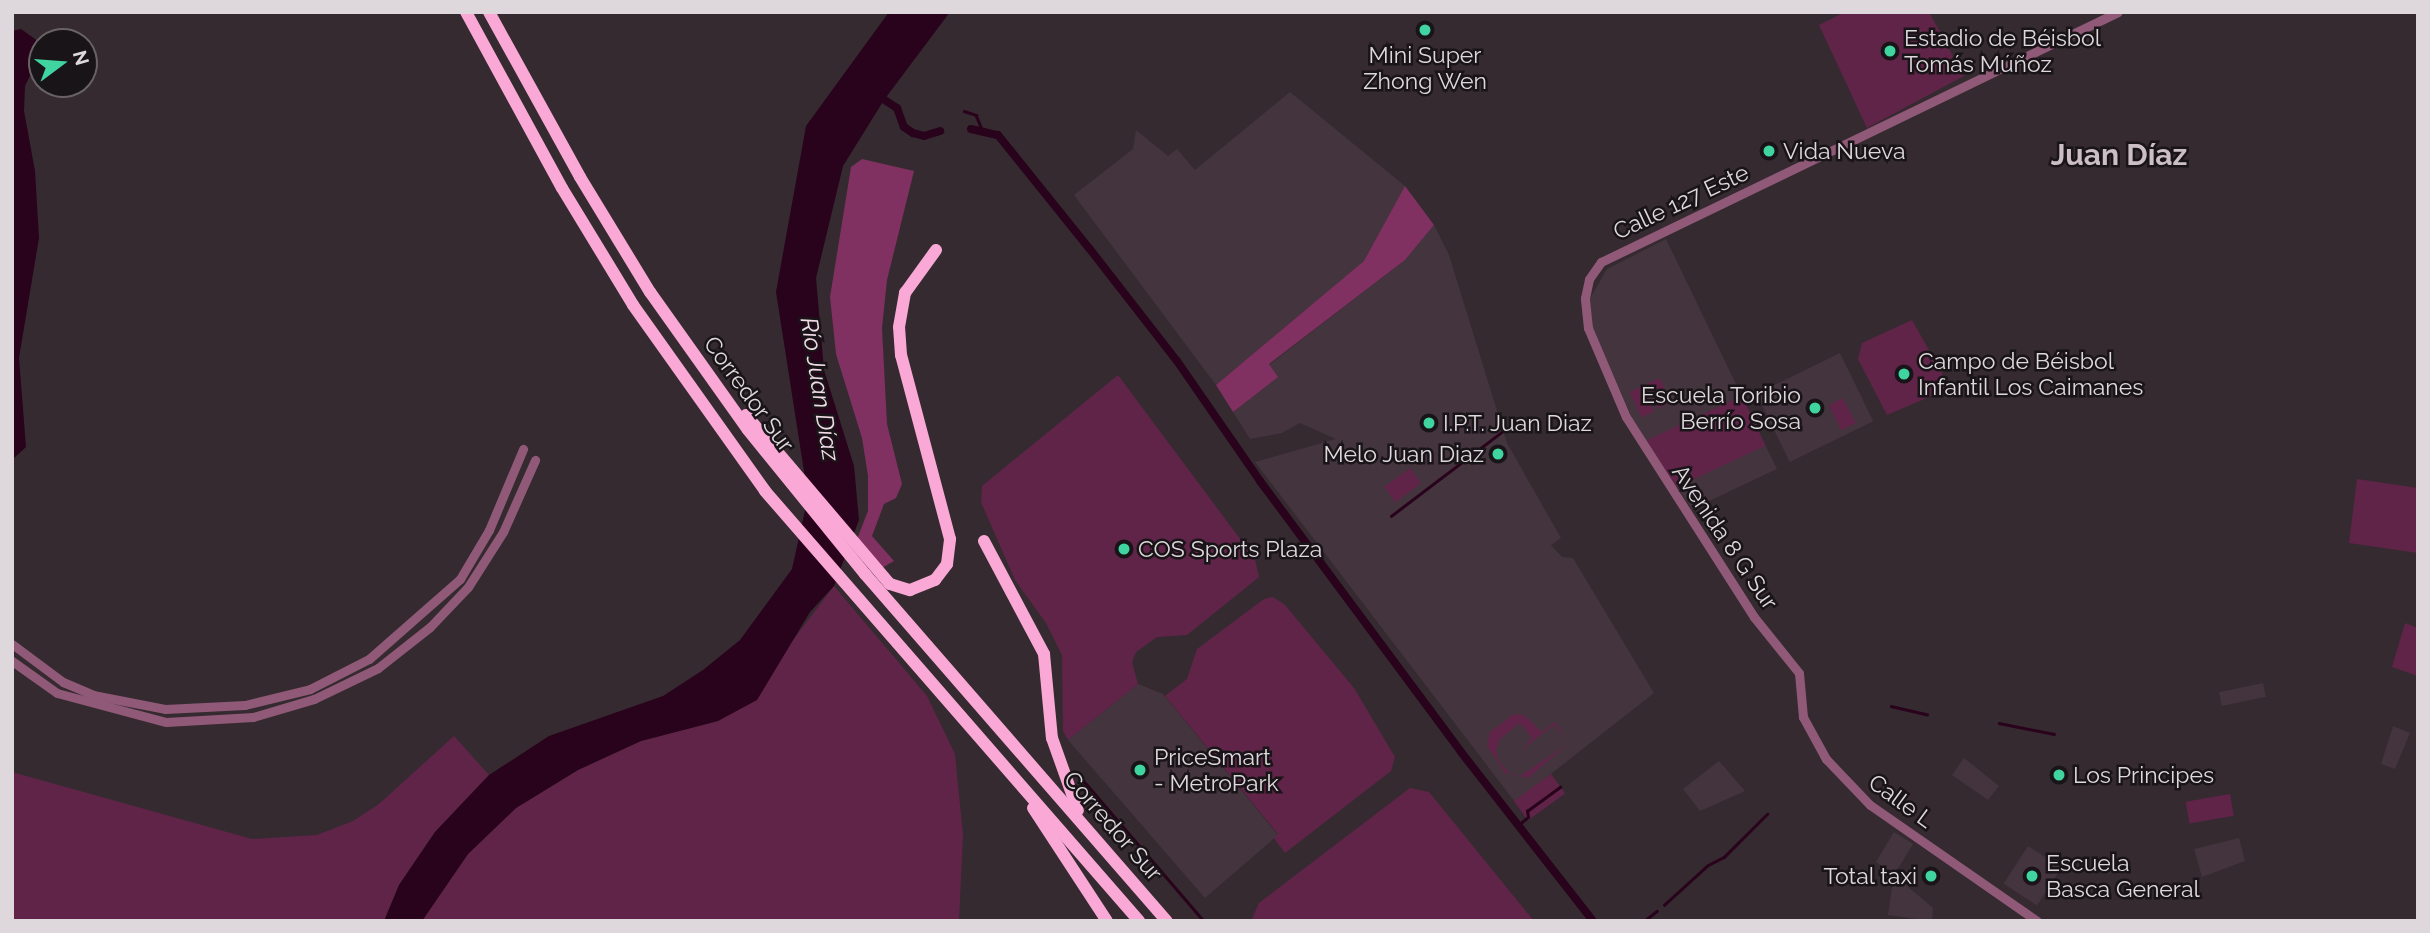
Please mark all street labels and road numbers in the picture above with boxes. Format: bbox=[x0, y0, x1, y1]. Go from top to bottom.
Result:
street label: Calle 127 Este bbox=[1609, 159, 1753, 245]
street label: Corredor Sur bbox=[698, 331, 800, 457]
street label: Avenida 8 G Sur bbox=[1666, 459, 1784, 615]
street label: Corredor Sur bbox=[1058, 765, 1168, 887]
street label: Calle L bbox=[1863, 768, 1939, 834]

